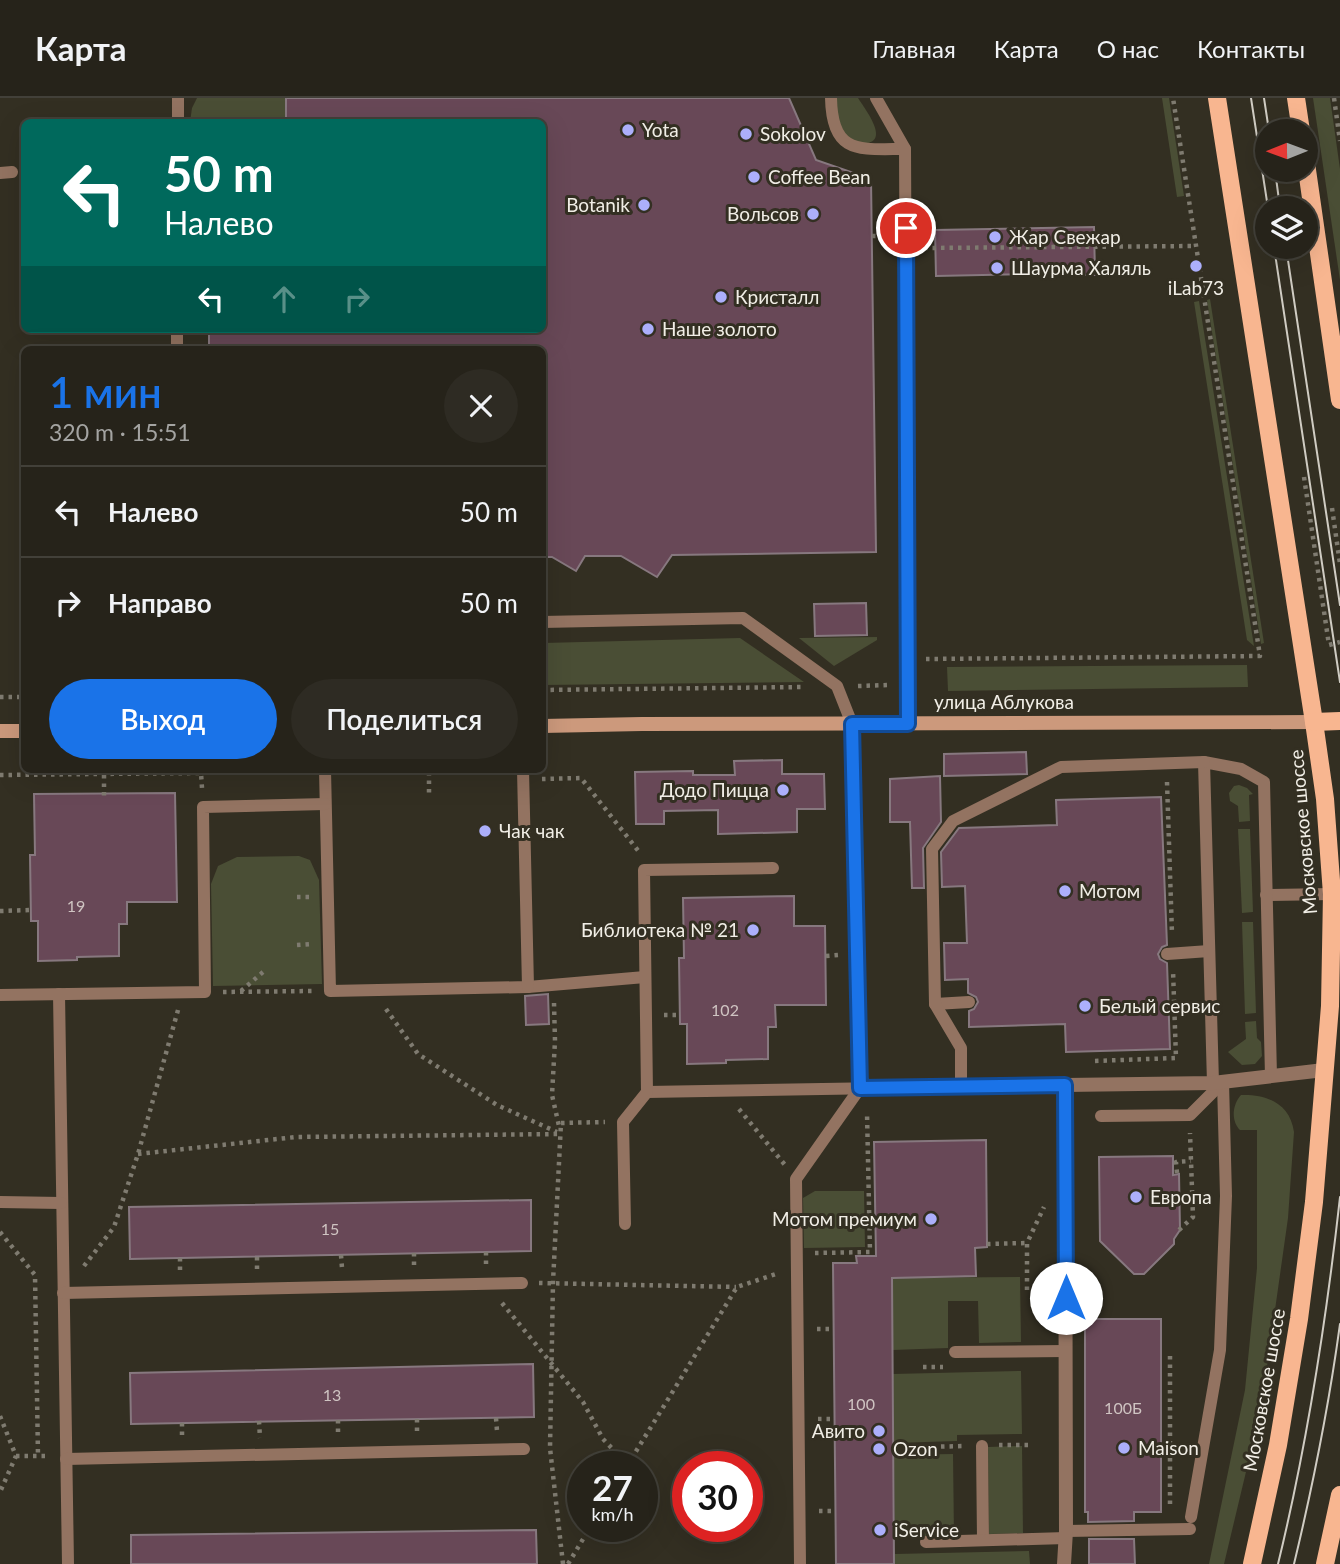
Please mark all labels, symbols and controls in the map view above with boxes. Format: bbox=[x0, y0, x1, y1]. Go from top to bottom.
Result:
text: Карта bbox=[35, 28, 126, 68]
text: Главная bbox=[872, 34, 956, 63]
text: Карта bbox=[994, 34, 1059, 63]
text: О нас bbox=[1097, 34, 1159, 63]
text: Контакты bbox=[1197, 34, 1305, 63]
place label: Yota bbox=[642, 118, 679, 141]
north arrow bbox=[1255, 119, 1318, 182]
map controls bbox=[1255, 119, 1318, 259]
marker: Yota bbox=[620, 122, 636, 138]
place label: Sokolov bbox=[760, 122, 826, 145]
marker: Sokolov bbox=[738, 126, 754, 142]
text: 50 m bbox=[164, 144, 274, 202]
icon: left bbox=[49, 147, 140, 238]
place label: Coffee Bean bbox=[768, 165, 871, 188]
marker: Coffee Bean bbox=[746, 169, 762, 185]
place label: Botanik bbox=[566, 193, 630, 216]
button: layers bbox=[1255, 196, 1318, 259]
marker: Botanik bbox=[636, 197, 652, 213]
pin bbox=[876, 198, 936, 258]
place label: Вольсов bbox=[727, 202, 799, 225]
text: Налево bbox=[164, 203, 274, 242]
marker: Вольсов bbox=[805, 206, 821, 222]
icon: arrive bbox=[887, 209, 925, 247]
place label: Жар Свежар bbox=[1009, 225, 1121, 248]
marker: Жар Свежар bbox=[987, 229, 1003, 245]
place label: Шаурма Халяль bbox=[1011, 256, 1151, 279]
marker: iLab73 bbox=[1188, 258, 1204, 274]
marker: Шаурма Халяль bbox=[989, 260, 1005, 276]
place label: iLab73 bbox=[1168, 276, 1224, 299]
icon: left bbox=[192, 280, 230, 318]
icon: ahead bbox=[265, 280, 303, 318]
icon: right bbox=[338, 280, 376, 318]
place label: Кристалл bbox=[735, 285, 819, 308]
marker: Кристалл bbox=[713, 289, 729, 305]
place label: Наше золото bbox=[662, 317, 777, 340]
marker: Наше золото bbox=[640, 321, 656, 337]
text: 1 мин bbox=[49, 367, 162, 417]
button: close bbox=[444, 369, 518, 443]
text: 320 m · 15:51 bbox=[49, 418, 191, 446]
icon: left bbox=[49, 493, 87, 531]
text: Налево bbox=[108, 496, 198, 528]
text: 50 m bbox=[460, 496, 518, 528]
icon: right bbox=[49, 584, 87, 622]
text: Направо bbox=[108, 587, 212, 619]
text: 50 m bbox=[460, 587, 518, 619]
button: Выход bbox=[49, 679, 277, 759]
button: Поделиться bbox=[291, 679, 518, 759]
street label: улица Аблукова bbox=[934, 690, 1074, 713]
street label: Московское шоссе bbox=[1284, 749, 1321, 915]
place label: Додо Пицца bbox=[660, 778, 769, 801]
marker: Додо Пицца bbox=[775, 782, 791, 798]
place label: Чак чак bbox=[499, 819, 565, 842]
marker: Чак чак bbox=[477, 823, 493, 839]
place label: Мотом bbox=[1079, 879, 1140, 902]
marker: Мотом bbox=[1057, 883, 1073, 899]
house number: 19 bbox=[67, 896, 85, 915]
place label: Библиотека № 21 bbox=[581, 918, 739, 941]
marker: Библиотека № 21 bbox=[745, 922, 761, 938]
place label: Белый сервис bbox=[1099, 994, 1220, 1017]
marker: Белый сервис bbox=[1077, 998, 1093, 1014]
house number: 102 bbox=[711, 1000, 739, 1019]
place label: Европа bbox=[1150, 1185, 1212, 1208]
marker: Европа bbox=[1128, 1189, 1144, 1205]
place label: Мотом премиум bbox=[772, 1207, 917, 1230]
marker: Мотом премиум bbox=[923, 1211, 939, 1227]
house number: 15 bbox=[321, 1219, 339, 1238]
position arrow bbox=[1029, 1261, 1103, 1335]
street label: Московское шоссе bbox=[1238, 1307, 1289, 1473]
house number: 13 bbox=[323, 1385, 341, 1404]
house number: 100 bbox=[847, 1394, 875, 1413]
house number: 100Б bbox=[1104, 1398, 1142, 1417]
place label: Авито bbox=[812, 1419, 865, 1442]
marker: Авито bbox=[871, 1423, 887, 1439]
place label: Maison bbox=[1138, 1436, 1199, 1459]
place label: Ozon bbox=[893, 1437, 938, 1460]
marker: Maison bbox=[1116, 1440, 1132, 1456]
marker: Ozon bbox=[871, 1441, 887, 1457]
speed limit sign: 30 bbox=[672, 1451, 763, 1542]
text: 27 bbox=[592, 1466, 633, 1508]
text: km/h bbox=[591, 1503, 634, 1525]
place label: iService bbox=[894, 1518, 959, 1541]
marker: iService bbox=[872, 1522, 888, 1538]

